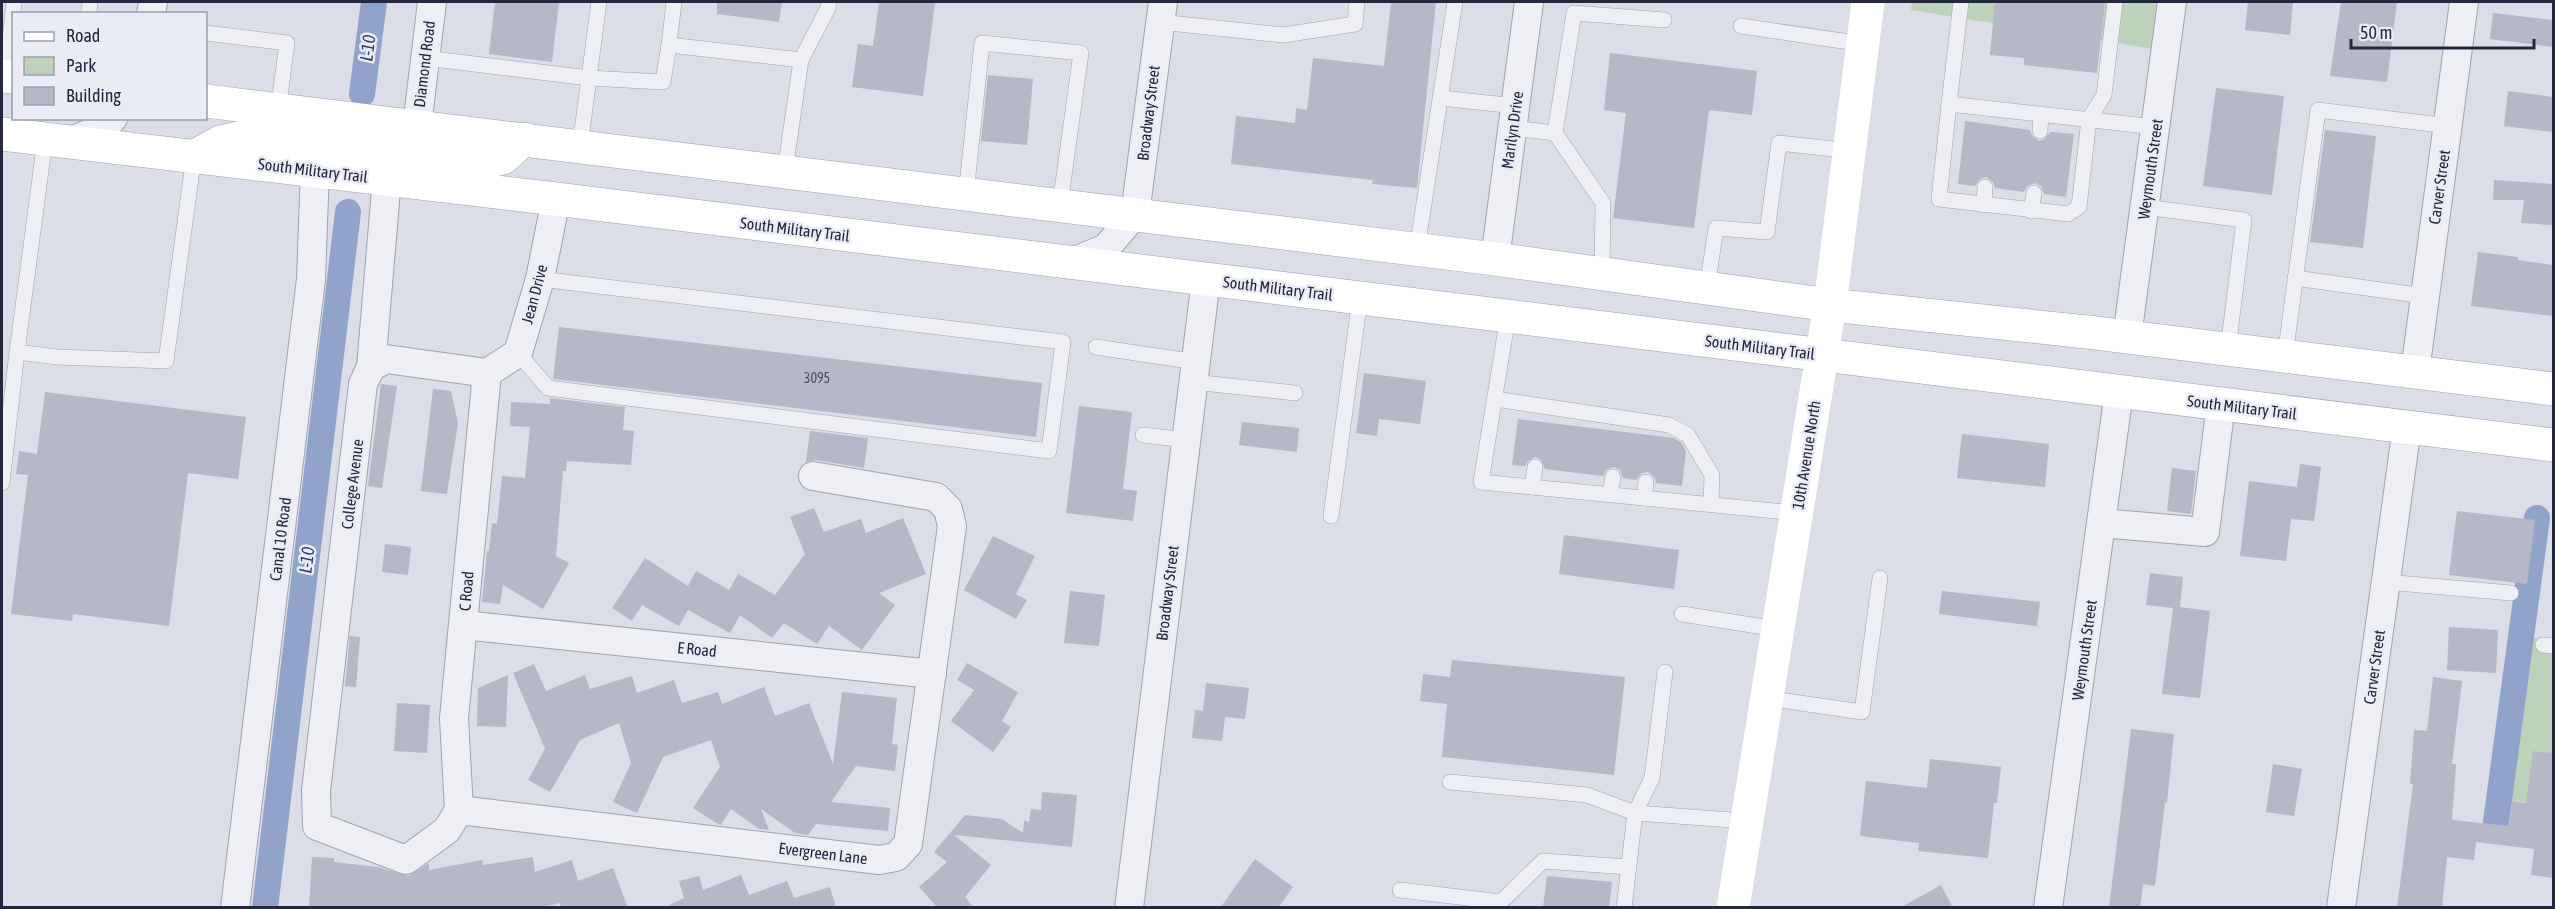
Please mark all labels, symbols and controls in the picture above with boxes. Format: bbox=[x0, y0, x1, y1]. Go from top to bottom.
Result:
legend bbox=[12, 12, 207, 120]
scale bar bbox=[2351, 12, 2534, 50]
street label: Diamond Road bbox=[410, 20, 438, 108]
text: 50 m bbox=[2360, 22, 2392, 43]
text: Road bbox=[66, 25, 100, 46]
water label: L-10 bbox=[355, 33, 380, 62]
text: Park bbox=[66, 55, 96, 76]
street label: Broadway Street bbox=[1133, 64, 1164, 162]
text: Building bbox=[66, 85, 121, 106]
street label: Marilyn Drive bbox=[1498, 90, 1527, 170]
street label: Weymouth Street bbox=[2134, 117, 2167, 221]
street label: Carver Street bbox=[2425, 148, 2453, 225]
street label: South Military Trail bbox=[257, 154, 370, 187]
street label: South Military Trail bbox=[739, 213, 852, 246]
street label: Jean Drive bbox=[517, 262, 551, 326]
street label: South Military Trail bbox=[1222, 272, 1335, 305]
street label: South Military Trail bbox=[1704, 331, 1817, 364]
house number: 3095 bbox=[804, 370, 830, 386]
street label: South Military Trail bbox=[2186, 391, 2299, 424]
street label: 10th Avenue North bbox=[1789, 399, 1823, 511]
street label: College Avenue bbox=[338, 438, 367, 530]
street label: Canal 10 Road bbox=[266, 496, 294, 582]
street label: Broadway Street bbox=[1152, 544, 1183, 642]
water label: L-10 bbox=[294, 545, 319, 574]
street label: C Road bbox=[455, 570, 477, 612]
street label: Weymouth Street bbox=[2068, 598, 2101, 702]
street label: Carver Street bbox=[2360, 628, 2388, 705]
street label: E Road bbox=[676, 638, 718, 660]
street label: Evergreen Lane bbox=[777, 839, 868, 868]

